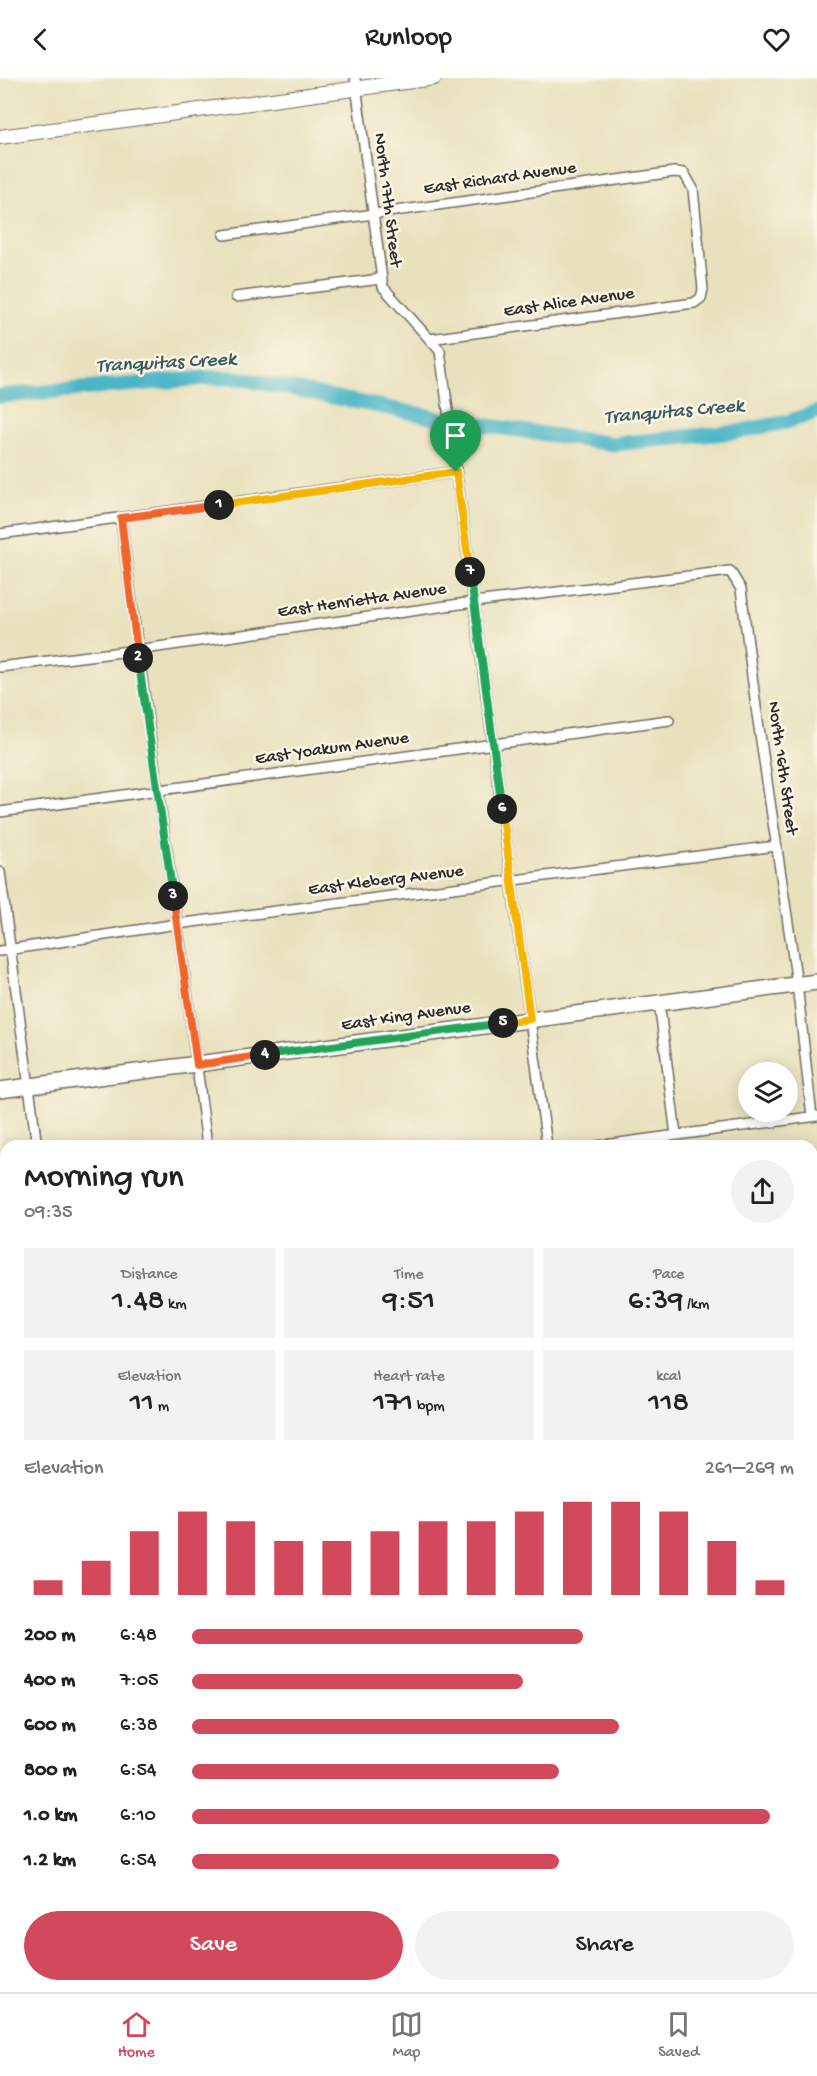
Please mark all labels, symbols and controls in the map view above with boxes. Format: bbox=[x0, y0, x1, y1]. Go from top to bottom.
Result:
icon: back bbox=[24, 23, 57, 56]
text: Runloop bbox=[365, 23, 452, 55]
icon: heart bbox=[760, 23, 793, 56]
street label: North 17th Street bbox=[368, 132, 406, 270]
street label: East Richard Avenue bbox=[422, 158, 578, 200]
street label: East Alice Avenue bbox=[502, 283, 636, 323]
water label: Tranquitas Creek bbox=[96, 349, 239, 379]
water label: Tranquitas Creek bbox=[603, 395, 747, 431]
pin bbox=[430, 410, 481, 472]
icon: arrive bbox=[439, 419, 472, 452]
pin: 1 bbox=[204, 490, 234, 520]
text: 1 bbox=[216, 495, 222, 514]
pin: 7 bbox=[455, 557, 485, 587]
text: 7 bbox=[466, 562, 474, 581]
street label: East Henrietta Avenue bbox=[276, 579, 448, 623]
pin: 2 bbox=[123, 643, 153, 673]
text: 2 bbox=[134, 648, 142, 667]
street label: North 16th Street bbox=[762, 700, 802, 838]
street label: East Yoakum Avenue bbox=[254, 728, 411, 770]
pin: 6 bbox=[487, 794, 517, 824]
text: 6 bbox=[498, 799, 506, 818]
street label: East Kleberg Avenue bbox=[307, 861, 466, 901]
pin: 3 bbox=[158, 881, 188, 911]
text: 3 bbox=[169, 886, 177, 905]
street label: East King Avenue bbox=[340, 997, 473, 1036]
pin: 5 bbox=[488, 1008, 518, 1038]
text: 5 bbox=[499, 1013, 507, 1032]
pin: 4 bbox=[250, 1040, 280, 1070]
text: 4 bbox=[261, 1045, 269, 1064]
map controls bbox=[738, 1062, 798, 1122]
button: layers bbox=[738, 1062, 798, 1122]
text: Morning run bbox=[24, 1160, 184, 1198]
button: share bbox=[731, 1160, 794, 1223]
text: 09:35 bbox=[24, 1202, 73, 1225]
text: Distance bbox=[121, 1266, 178, 1285]
text: Time bbox=[394, 1266, 424, 1285]
text: Pace bbox=[653, 1266, 684, 1285]
text: 1.48 bbox=[112, 1285, 164, 1320]
text: 9:51 bbox=[383, 1285, 435, 1320]
text: 6:39 bbox=[628, 1285, 683, 1320]
text: km bbox=[164, 1296, 187, 1315]
text: /km bbox=[683, 1296, 709, 1315]
text: Elevation bbox=[118, 1368, 181, 1387]
text: Heart rate bbox=[373, 1368, 445, 1387]
text: kcal bbox=[656, 1368, 681, 1387]
text: 11 bbox=[130, 1387, 154, 1422]
text: 171 bbox=[373, 1387, 413, 1422]
text: 118 bbox=[648, 1387, 689, 1422]
text: m bbox=[154, 1398, 169, 1417]
text: bpm bbox=[413, 1398, 445, 1417]
text: Elevation bbox=[24, 1458, 104, 1481]
text: 261–269 m bbox=[705, 1458, 794, 1481]
text: 200 m bbox=[24, 1625, 75, 1648]
text: 6:48 bbox=[120, 1625, 157, 1648]
text: 400 m bbox=[24, 1670, 75, 1693]
text: 7:05 bbox=[120, 1670, 159, 1693]
text: 600 m bbox=[24, 1715, 76, 1738]
text: 6:38 bbox=[120, 1715, 158, 1738]
text: 800 m bbox=[24, 1760, 77, 1783]
text: 6:54 bbox=[120, 1760, 156, 1783]
text: 1.0 km bbox=[24, 1805, 78, 1828]
text: 6:10 bbox=[120, 1805, 156, 1828]
text: 1.2 km bbox=[24, 1850, 76, 1873]
text: 6:54 bbox=[120, 1850, 156, 1873]
button: Save bbox=[24, 1911, 403, 1980]
button: Share bbox=[415, 1911, 794, 1980]
tab: Home bbox=[118, 2008, 155, 2063]
tab: Map bbox=[390, 2008, 423, 2063]
tab: Saved bbox=[658, 2008, 699, 2063]

